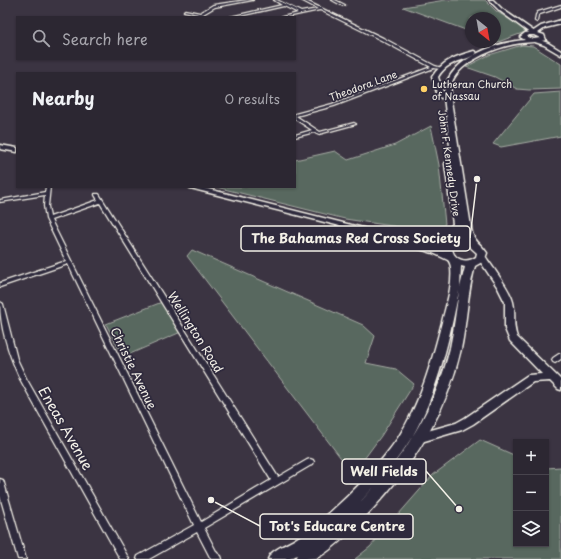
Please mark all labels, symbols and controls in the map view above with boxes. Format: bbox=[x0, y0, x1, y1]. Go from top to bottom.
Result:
north arrow bbox=[465, 12, 501, 48]
search box bbox=[16, 16, 296, 60]
icon: search bbox=[30, 27, 52, 49]
text: Search here bbox=[62, 27, 148, 50]
street label: Theodora Lane bbox=[327, 66, 399, 104]
place label: Lutheran Church of Nassau bbox=[432, 76, 512, 103]
marker: Lutheran Church of Nassau bbox=[419, 84, 429, 94]
text: Nearby bbox=[32, 85, 94, 111]
text: 0 results bbox=[225, 89, 280, 108]
street label: John F. Kennedy Drive bbox=[435, 109, 465, 217]
callout: The Bahamas Red Cross Society bbox=[241, 226, 470, 251]
text: The Bahamas Red Cross Society bbox=[251, 228, 461, 247]
street label: Wellington Road bbox=[164, 288, 228, 376]
street label: Christie Avenue bbox=[106, 324, 162, 413]
street label: Eneas Avenue bbox=[33, 382, 99, 474]
map controls bbox=[513, 439, 549, 547]
button: + bbox=[513, 439, 549, 475]
callout: Well Fields bbox=[342, 459, 426, 484]
text: Well Fields bbox=[350, 461, 418, 480]
button: − bbox=[513, 475, 549, 511]
button: layers bbox=[513, 511, 549, 547]
callout: Tot's Educare Centre bbox=[260, 514, 413, 539]
text: Tot's Educare Centre bbox=[269, 516, 405, 535]

